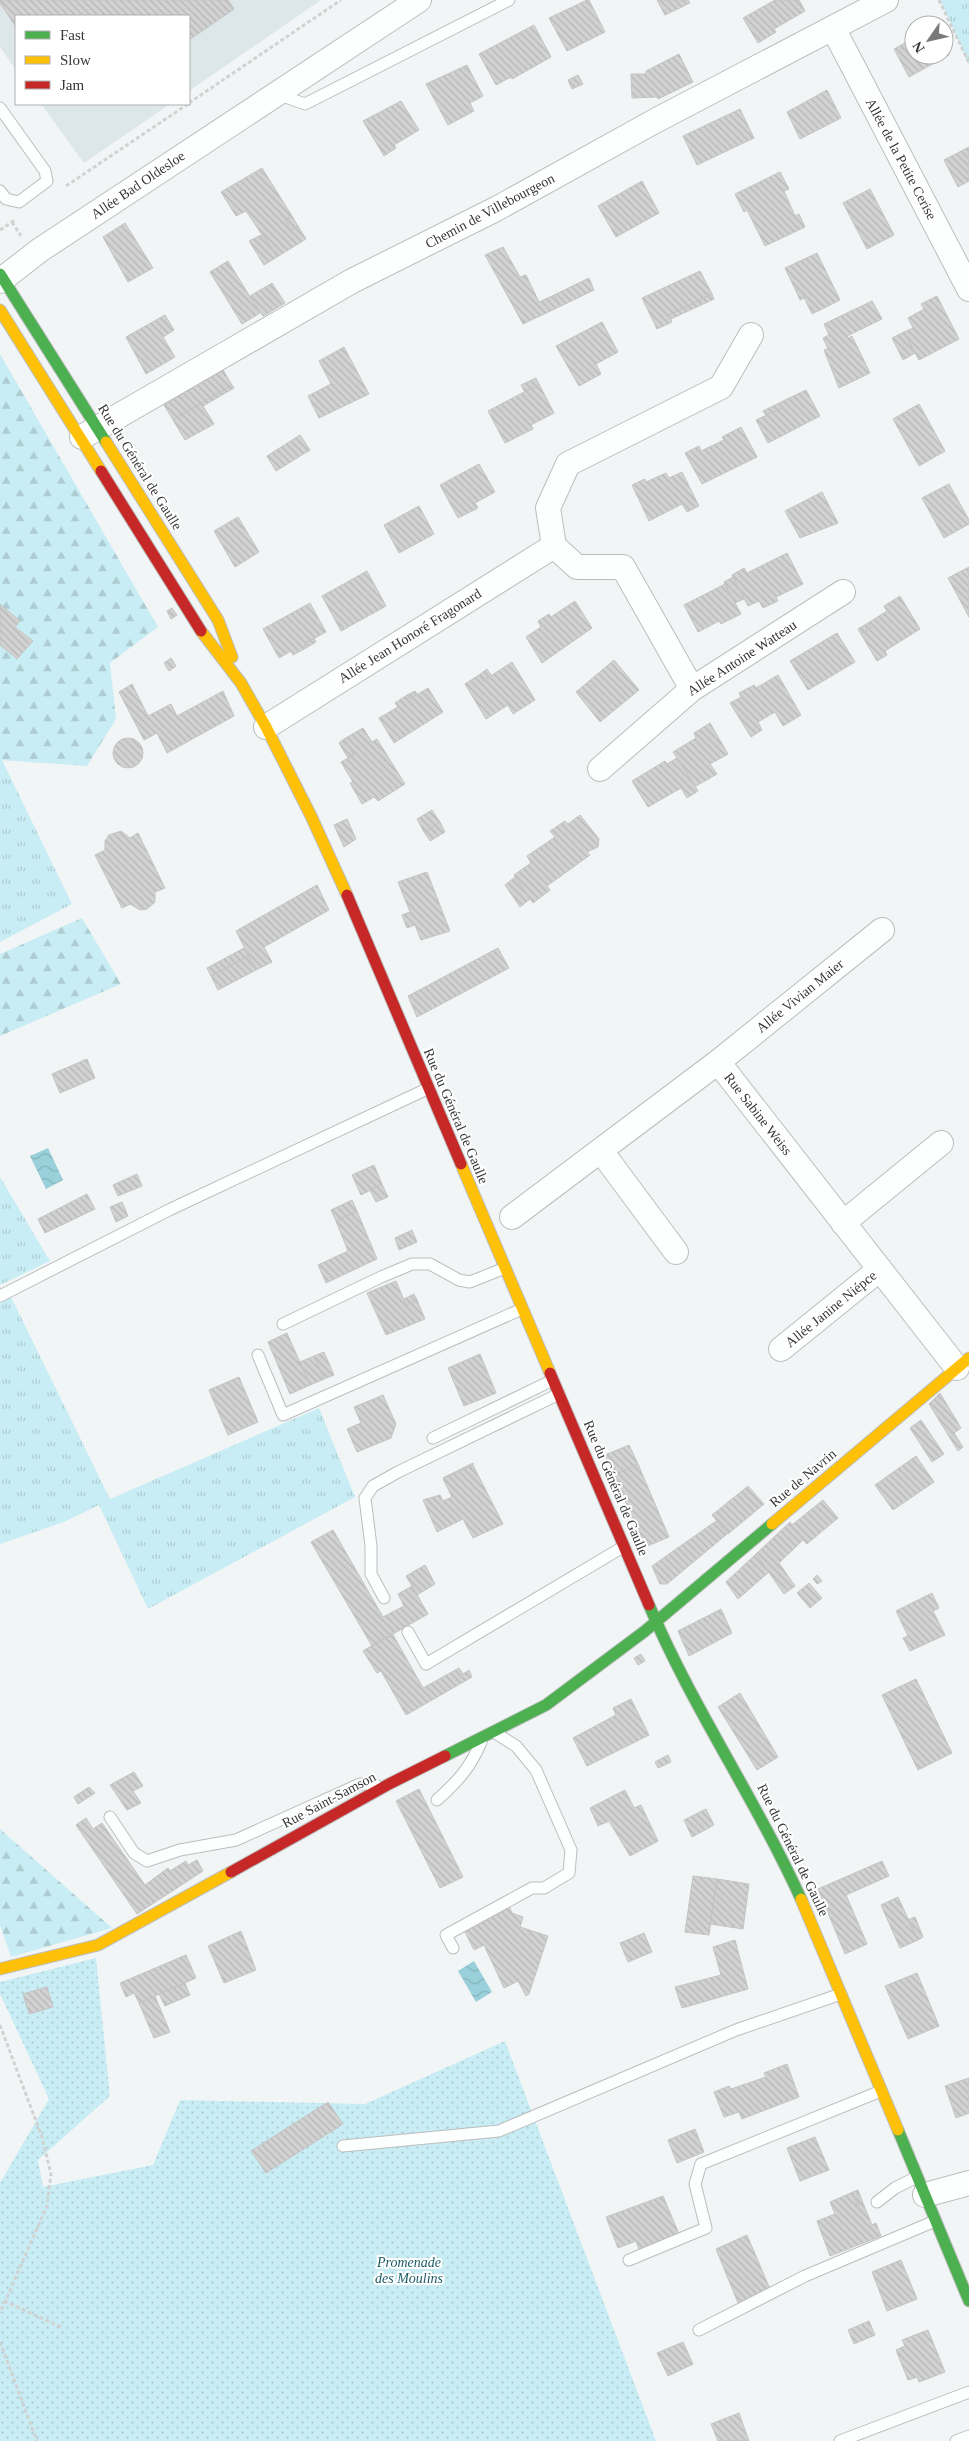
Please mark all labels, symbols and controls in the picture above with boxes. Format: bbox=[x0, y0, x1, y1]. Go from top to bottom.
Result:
legend bbox=[15, 15, 190, 105]
north arrow bbox=[904, 15, 954, 65]
text: Fast bbox=[60, 27, 86, 43]
text: N bbox=[910, 39, 928, 55]
text: Slow bbox=[60, 52, 91, 68]
text: Jam bbox=[60, 77, 84, 93]
street label: Allée de la Petite Cerise bbox=[863, 96, 939, 222]
street label: Allée Bad Oldesloe bbox=[88, 148, 188, 222]
street label: Chemin de Villebourgeon bbox=[423, 171, 557, 251]
street label: Rue du Général de Gaulle bbox=[95, 401, 185, 533]
street label: Allée Jean Honoré Fragonard bbox=[336, 586, 484, 686]
street label: Allée Antoine Watteau bbox=[685, 617, 799, 699]
street label: Allée Vivian Maier bbox=[753, 956, 847, 1036]
street label: Rue du Général de Gaulle bbox=[421, 1046, 491, 1186]
street label: Rue Sabine Weiss bbox=[721, 1070, 795, 1158]
street label: Allée Janine Niépce bbox=[782, 1268, 880, 1350]
street label: Rue du Général de Gaulle bbox=[581, 1418, 651, 1558]
street label: Rue de Navrin bbox=[767, 1446, 839, 1510]
street label: Rue Saint-Samson bbox=[280, 1769, 378, 1831]
street label: Rue du Général de Gaulle bbox=[754, 1781, 832, 1919]
park label: Promenade des Moulins bbox=[375, 2255, 444, 2286]

